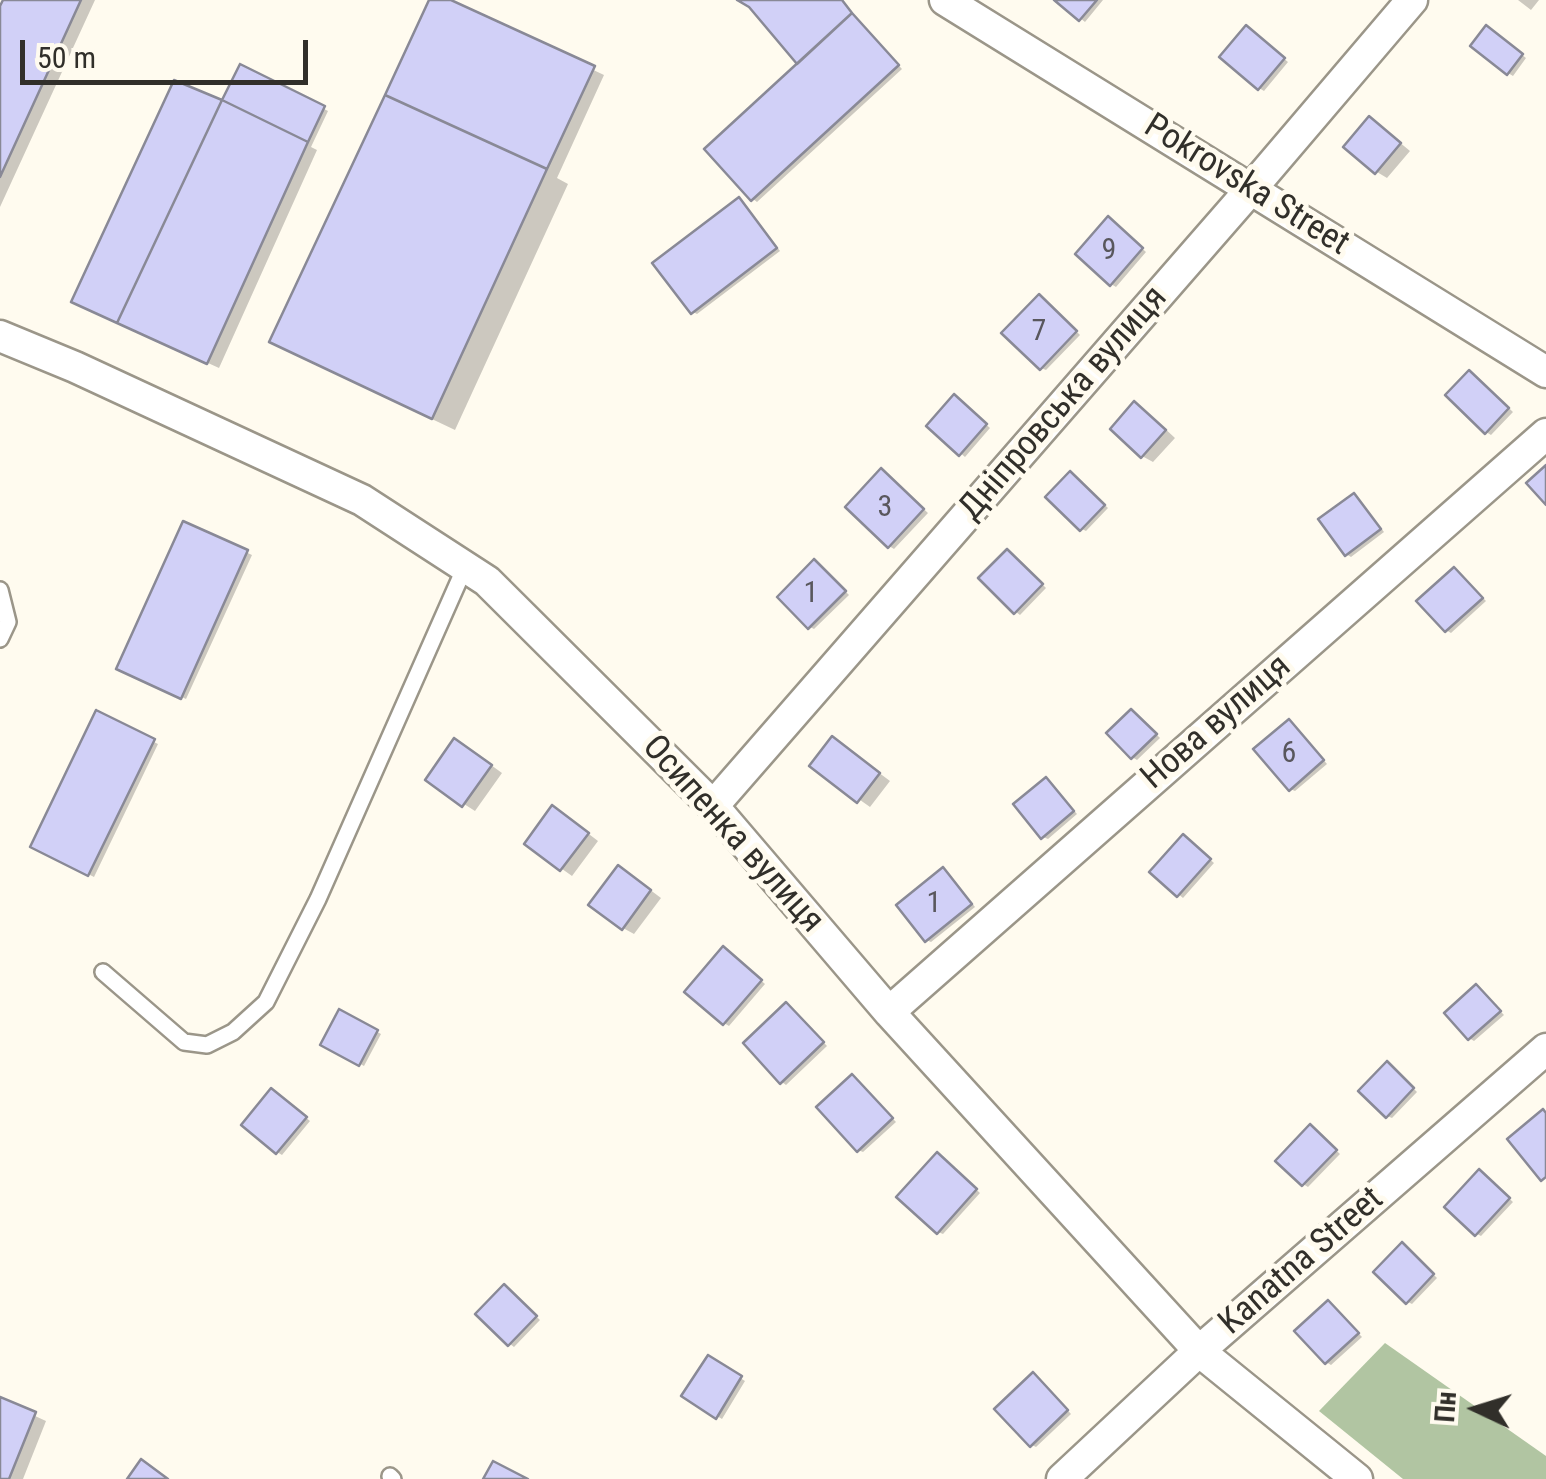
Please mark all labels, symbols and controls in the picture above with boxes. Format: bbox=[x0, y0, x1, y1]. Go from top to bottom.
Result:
scale bar bbox=[25, 20, 312, 82]
text: 50 m bbox=[37, 40, 96, 75]
street label: Pokrovska Street bbox=[1136, 106, 1356, 266]
house number: 9 bbox=[1102, 233, 1116, 269]
street label: Дніпровська вулиця bbox=[951, 278, 1177, 530]
house number: 7 bbox=[1032, 314, 1046, 350]
house number: 3 bbox=[878, 490, 892, 526]
house number: 1 bbox=[804, 576, 818, 612]
street label: Нова вулиця bbox=[1134, 647, 1300, 799]
street label: Осипенка вулиця bbox=[632, 728, 832, 942]
house number: 6 bbox=[1282, 736, 1296, 772]
house number: 1 bbox=[927, 886, 941, 922]
street label: Kanatna Street bbox=[1211, 1179, 1393, 1345]
north arrow bbox=[1426, 1359, 1526, 1459]
text: Пн bbox=[1428, 1390, 1463, 1424]

